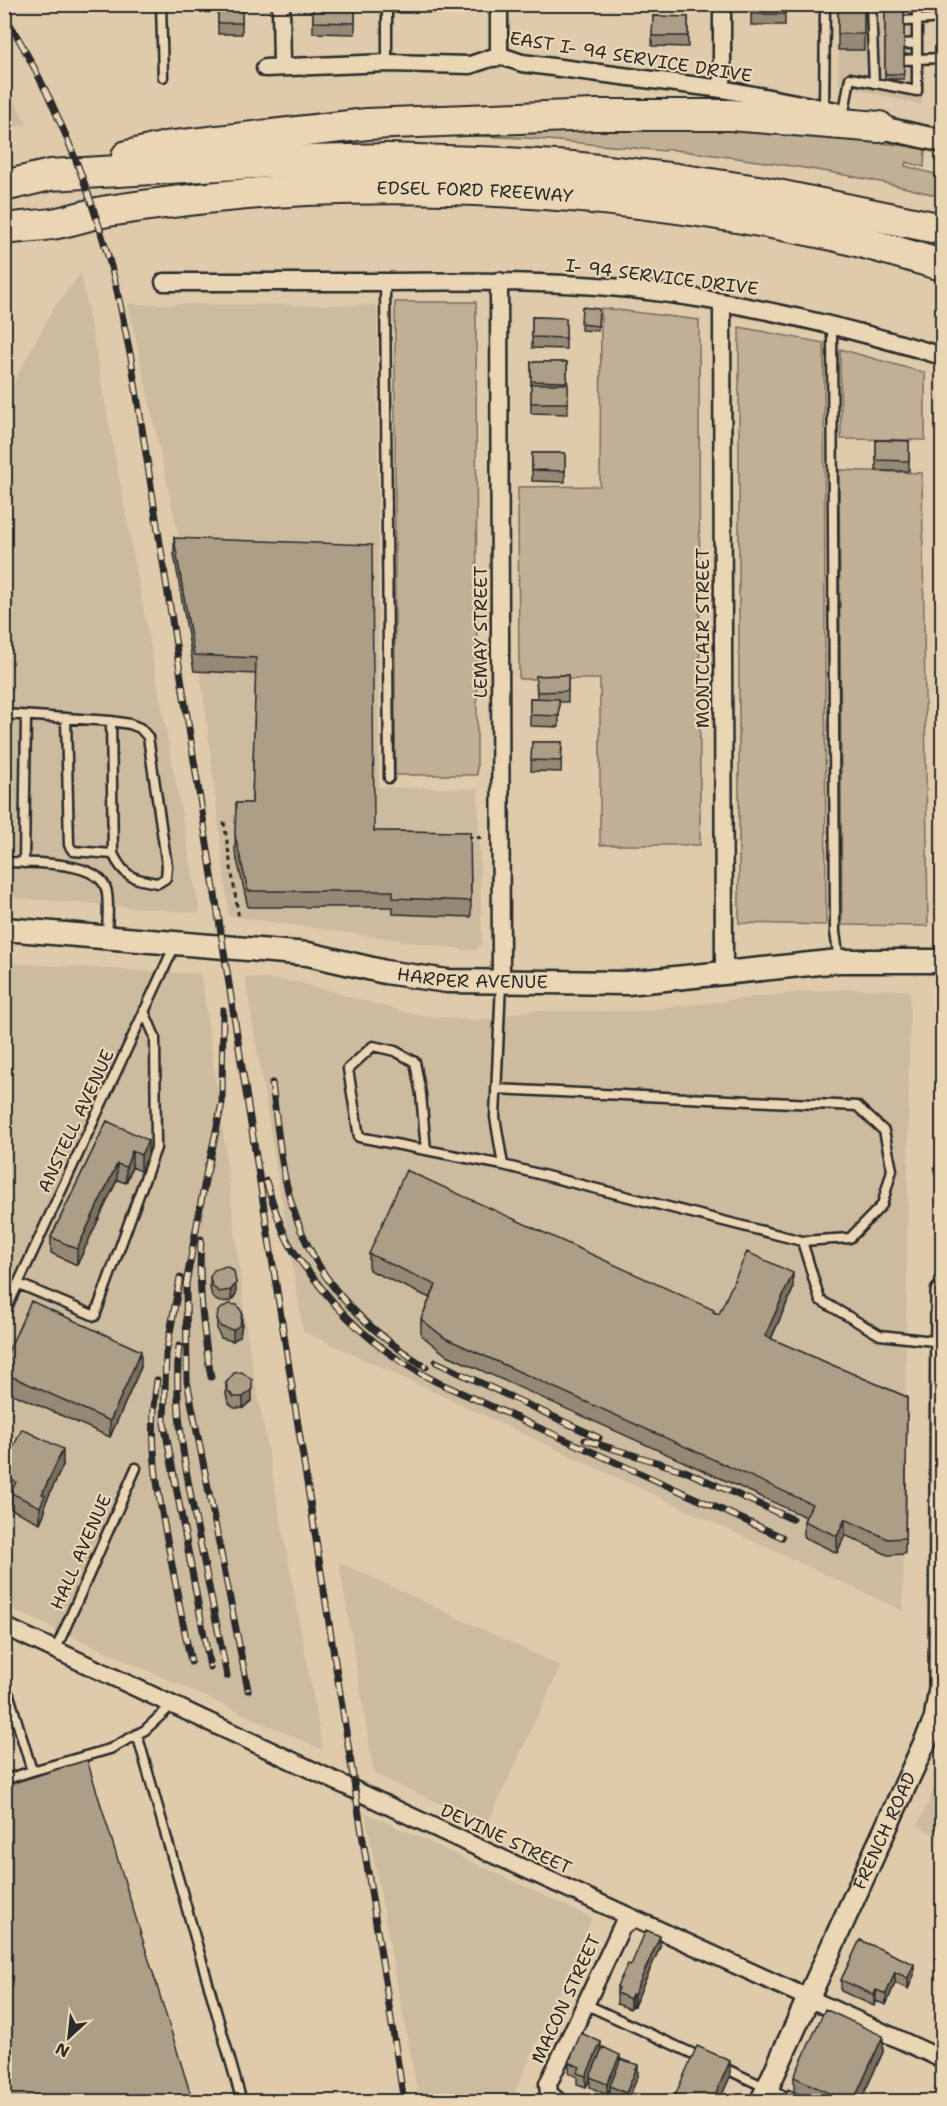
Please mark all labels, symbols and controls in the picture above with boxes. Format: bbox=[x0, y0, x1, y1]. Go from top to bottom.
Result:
street label: EAST I- 94 SERVICE DRIVE bbox=[508, 26, 754, 88]
street label: EDSEL FORD FREEWAY bbox=[376, 176, 574, 208]
street label: I- 94 SERVICE DRIVE bbox=[564, 253, 760, 301]
street label: MONTCLAIR STREET bbox=[691, 548, 715, 728]
street label: LEMAY STREET bbox=[469, 566, 493, 698]
street label: HARPER AVENUE bbox=[395, 962, 548, 994]
street label: ANSTELL AVENUE bbox=[32, 1045, 120, 1197]
street label: HALL AVENUE bbox=[45, 1491, 117, 1613]
street label: FRENCH ROAD bbox=[847, 1768, 922, 1893]
street label: DEVINE STREET bbox=[437, 1798, 575, 1880]
street label: MACON STREET bbox=[526, 1931, 606, 2067]
north arrow bbox=[39, 2007, 99, 2067]
text: N bbox=[52, 2038, 73, 2062]

